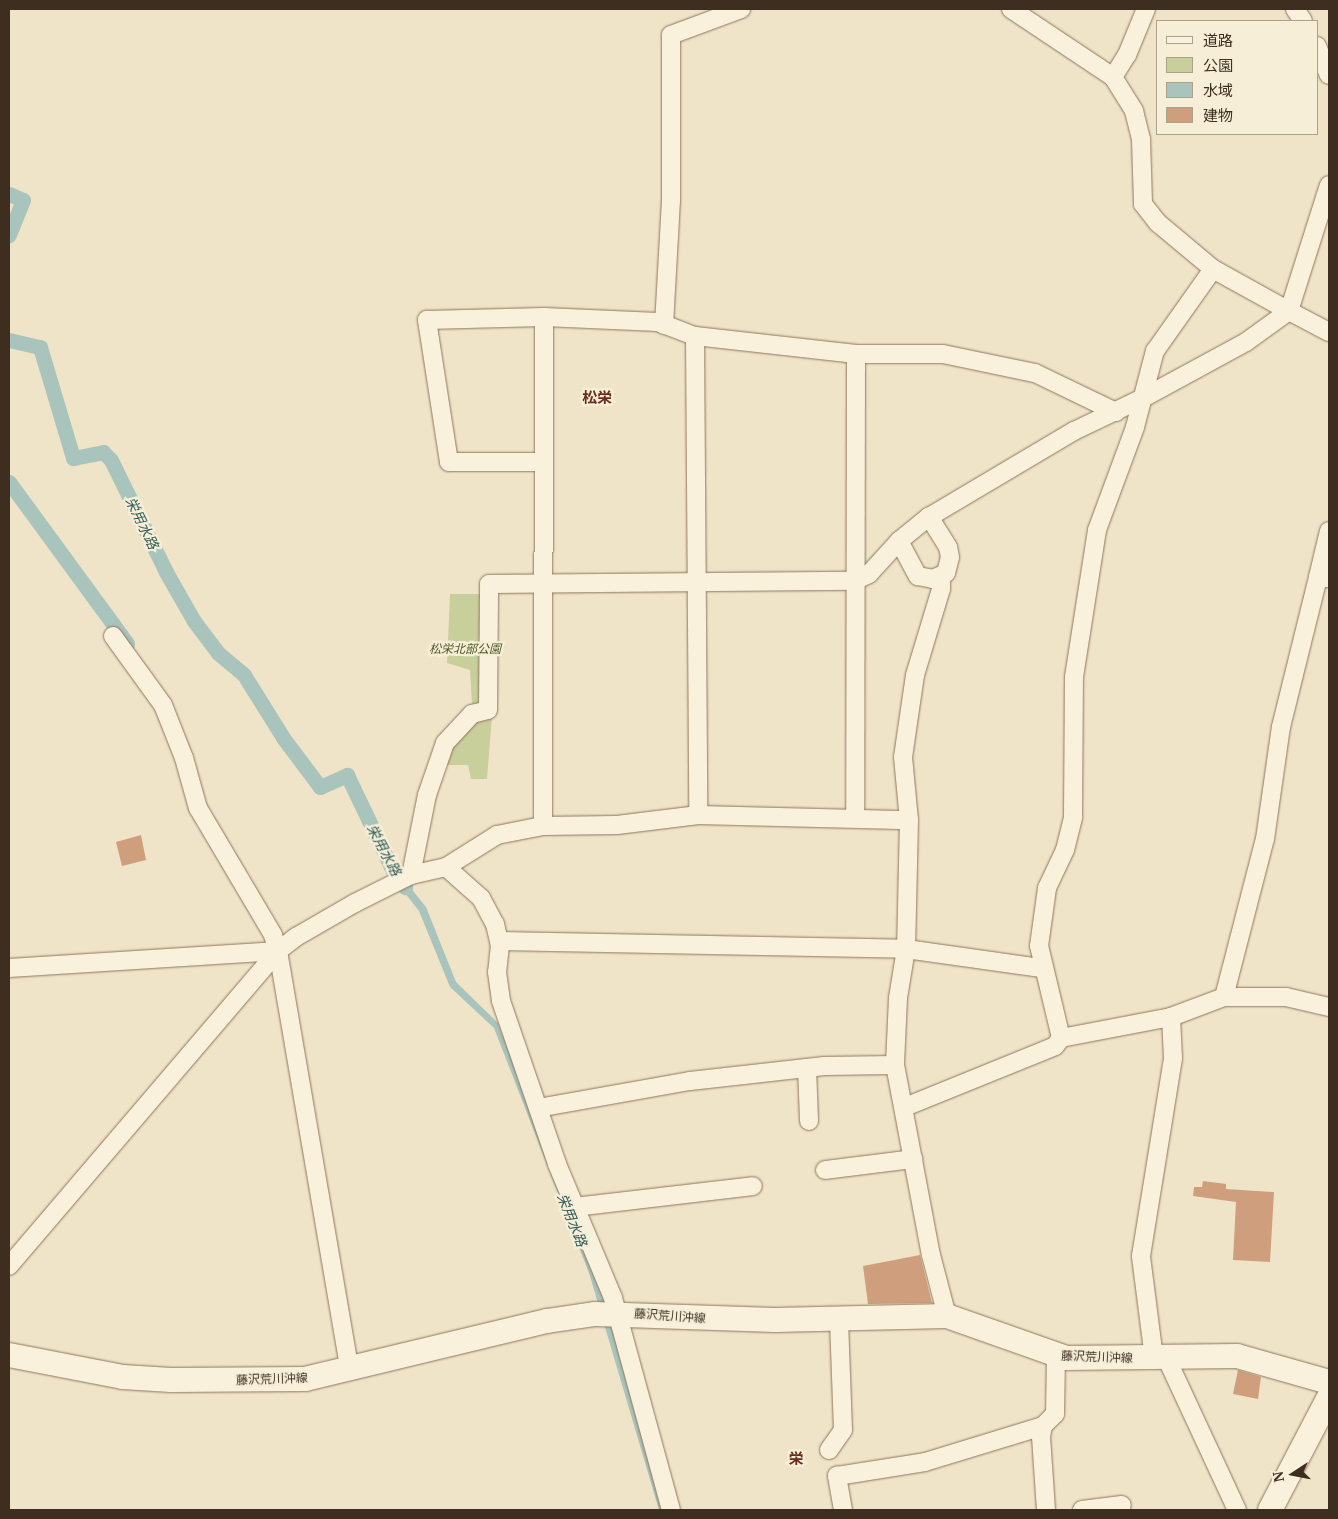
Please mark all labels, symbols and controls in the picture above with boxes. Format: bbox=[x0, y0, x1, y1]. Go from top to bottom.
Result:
legend bbox=[1156, 20, 1318, 135]
text: 道路 bbox=[1203, 30, 1233, 50]
text: 公園 bbox=[1203, 55, 1233, 75]
text: 水域 bbox=[1203, 80, 1233, 100]
text: 建物 bbox=[1203, 105, 1233, 125]
district label: 松栄 bbox=[582, 389, 612, 407]
water label: 栄用水路 bbox=[122, 494, 162, 552]
park label: 松栄北部公園 bbox=[429, 642, 501, 656]
water label: 栄用水路 bbox=[363, 821, 405, 879]
water label: 栄用水路 bbox=[554, 1191, 590, 1249]
street label: 藤沢荒川沖線 bbox=[634, 1306, 706, 1326]
street label: 藤沢荒川沖線 bbox=[1061, 1349, 1133, 1365]
street label: 藤沢荒川沖線 bbox=[236, 1371, 308, 1387]
north arrow bbox=[1268, 1449, 1318, 1499]
district label: 栄 bbox=[789, 1450, 803, 1468]
text: N bbox=[1267, 1470, 1288, 1484]

